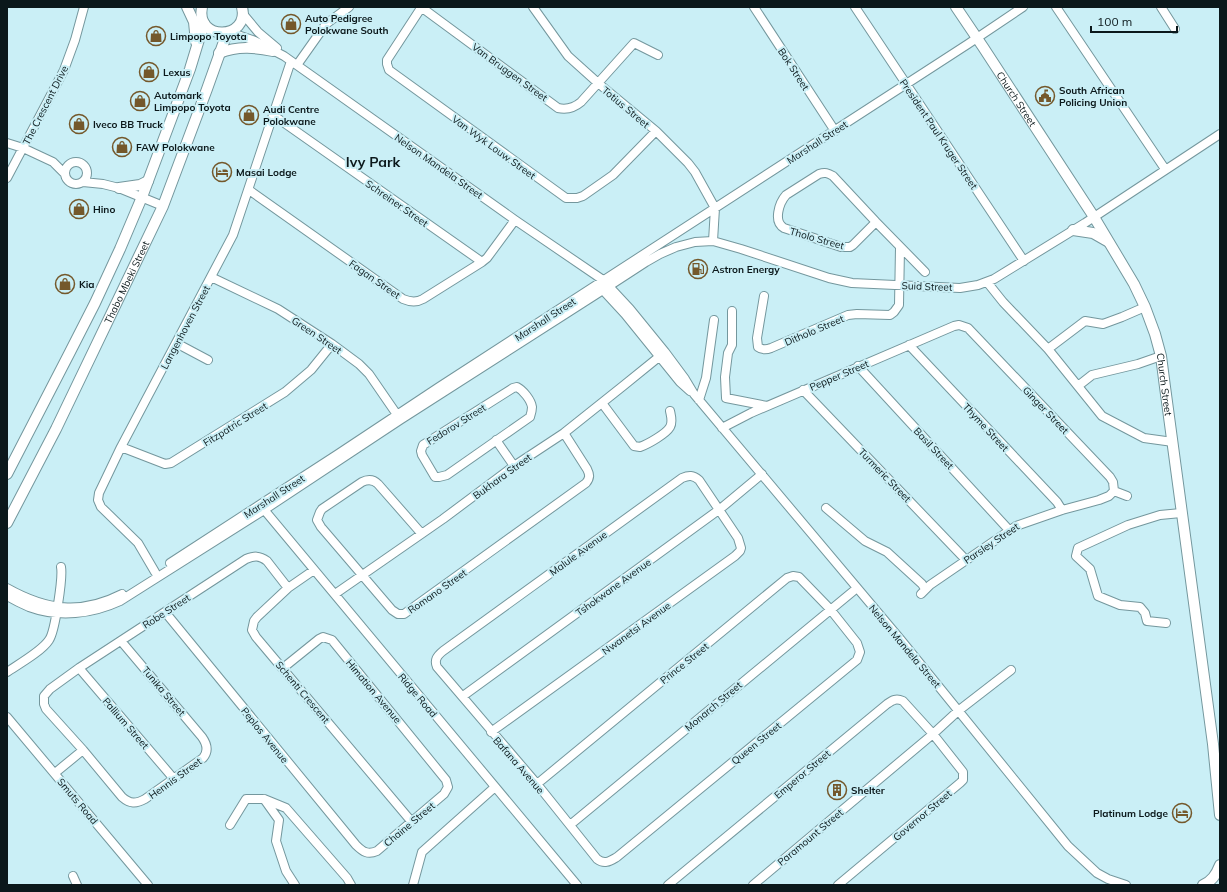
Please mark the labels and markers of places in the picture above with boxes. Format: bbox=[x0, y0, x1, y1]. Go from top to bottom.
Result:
place label: Auto Pedigree Polokwane South bbox=[305, 12, 389, 37]
shop icon: Auto Pedigree Polokwane South bbox=[280, 13, 302, 35]
shop icon: Limpopo Toyota bbox=[145, 25, 167, 47]
place label: Limpopo Toyota bbox=[170, 30, 247, 43]
shop icon: Lexus bbox=[138, 61, 160, 83]
place label: Lexus bbox=[163, 66, 190, 79]
place label: South African Policing Union bbox=[1059, 84, 1127, 109]
public building icon: South African Policing Union bbox=[1034, 85, 1056, 107]
place label: Automark Limpopo Toyota bbox=[154, 89, 231, 114]
shop icon: Automark Limpopo Toyota bbox=[129, 90, 151, 112]
place label: Audi Centre Polokwane bbox=[263, 103, 320, 128]
shop icon: Audi Centre Polokwane bbox=[238, 104, 260, 126]
shop icon: Iveco BB Truck bbox=[68, 113, 90, 135]
place label: Iveco BB Truck bbox=[93, 118, 163, 131]
shop icon: FAW Polokwane bbox=[111, 136, 133, 158]
place label: FAW Polokwane bbox=[136, 141, 215, 154]
hotel icon: Masai Lodge bbox=[211, 161, 233, 183]
place label: Masai Lodge bbox=[236, 166, 297, 179]
shop icon: Hino bbox=[68, 198, 90, 220]
place label: Hino bbox=[93, 203, 115, 216]
fuel station icon: Astron Energy bbox=[687, 258, 709, 280]
place label: Astron Energy bbox=[712, 263, 780, 276]
shop icon: Kia bbox=[54, 273, 76, 295]
place label: Kia bbox=[79, 278, 94, 291]
building icon: Shelter bbox=[826, 779, 848, 801]
place label: Shelter bbox=[851, 784, 885, 797]
hotel icon: Platinum Lodge bbox=[1171, 802, 1193, 824]
place label: Platinum Lodge bbox=[1093, 807, 1169, 820]

